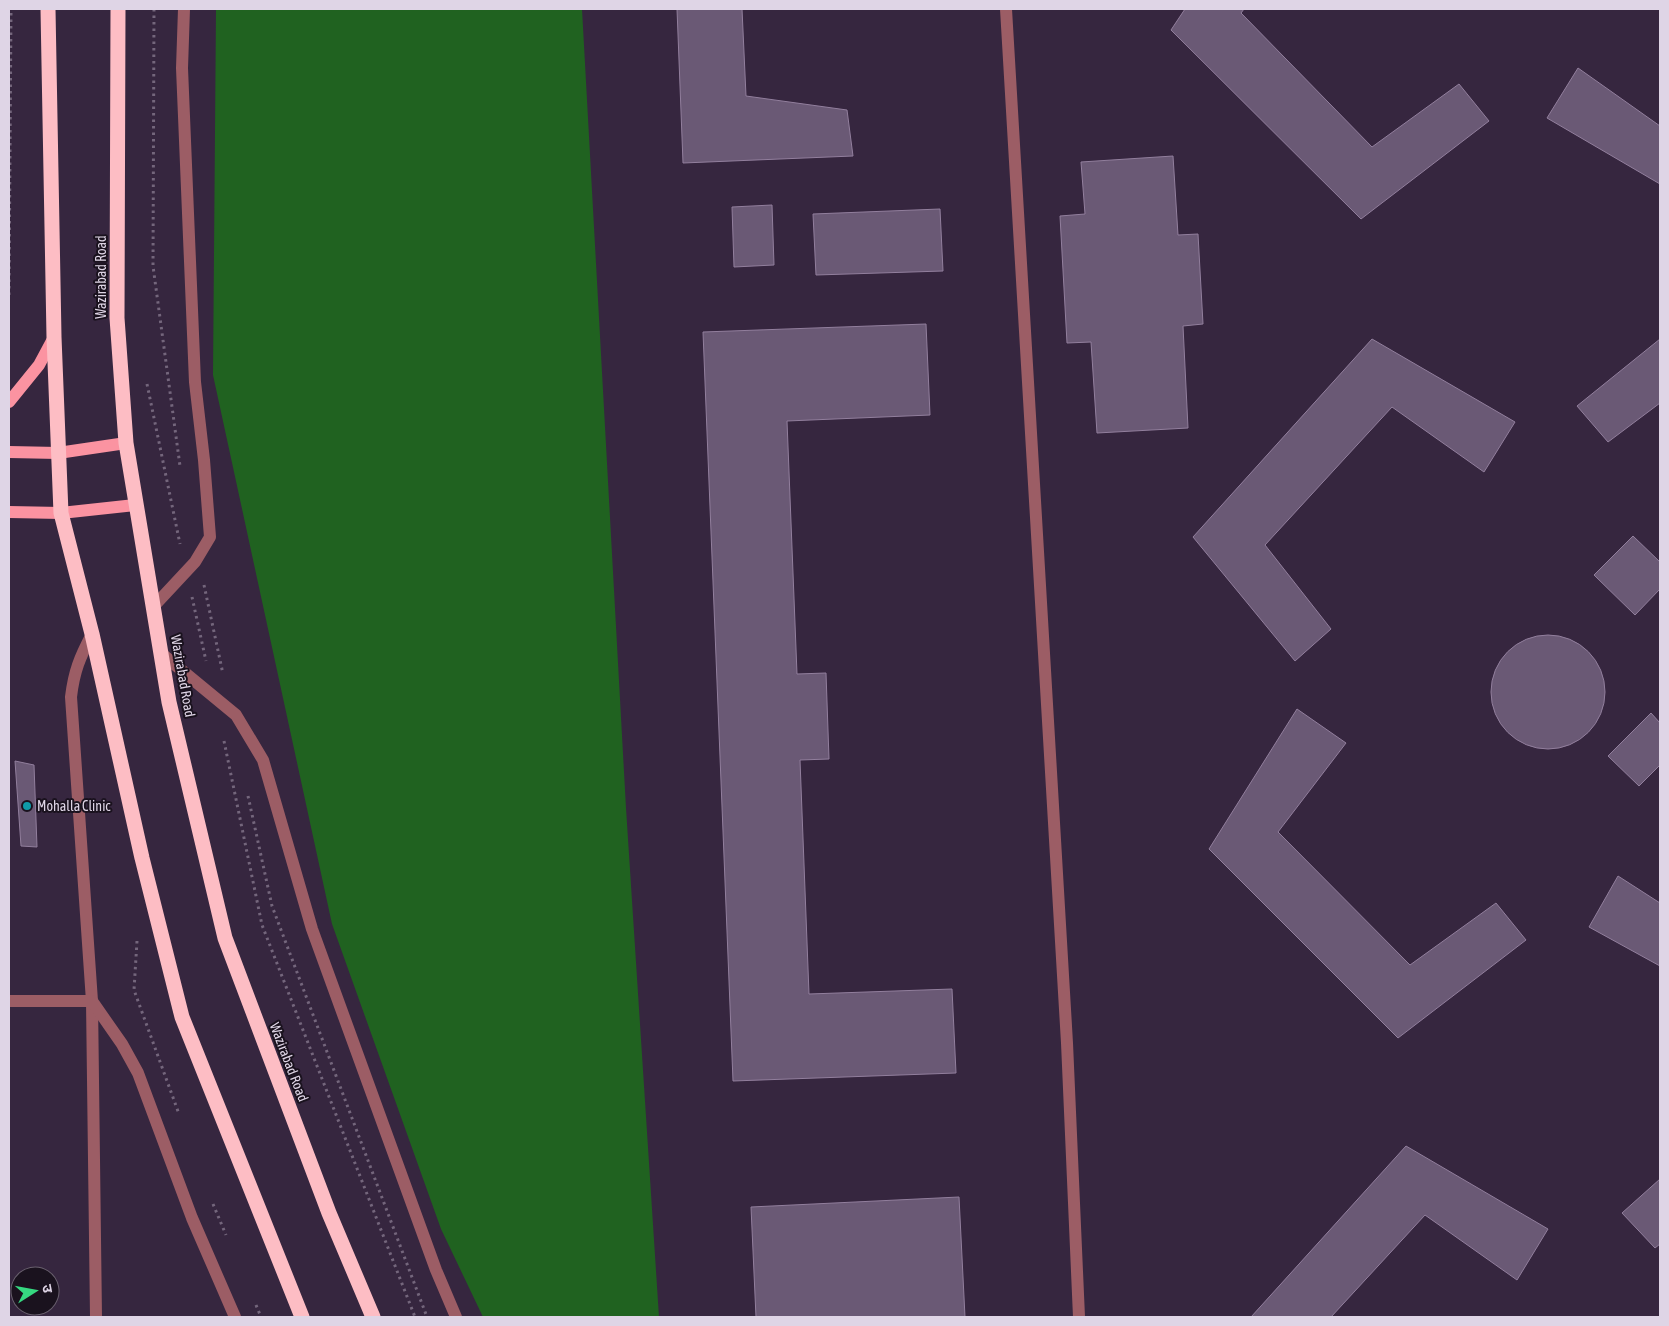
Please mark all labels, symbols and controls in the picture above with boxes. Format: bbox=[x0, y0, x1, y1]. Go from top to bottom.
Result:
street label: Wazirabad Road bbox=[93, 235, 109, 319]
street label: Wazirabad Road bbox=[168, 634, 198, 718]
place label: Mohalla Clinic bbox=[37, 798, 111, 814]
marker: Mohalla Clinic bbox=[21, 800, 33, 812]
street label: Wazirabad Road bbox=[267, 1020, 311, 1104]
north arrow bbox=[10, 1266, 60, 1316]
text: उ bbox=[39, 1283, 57, 1295]

